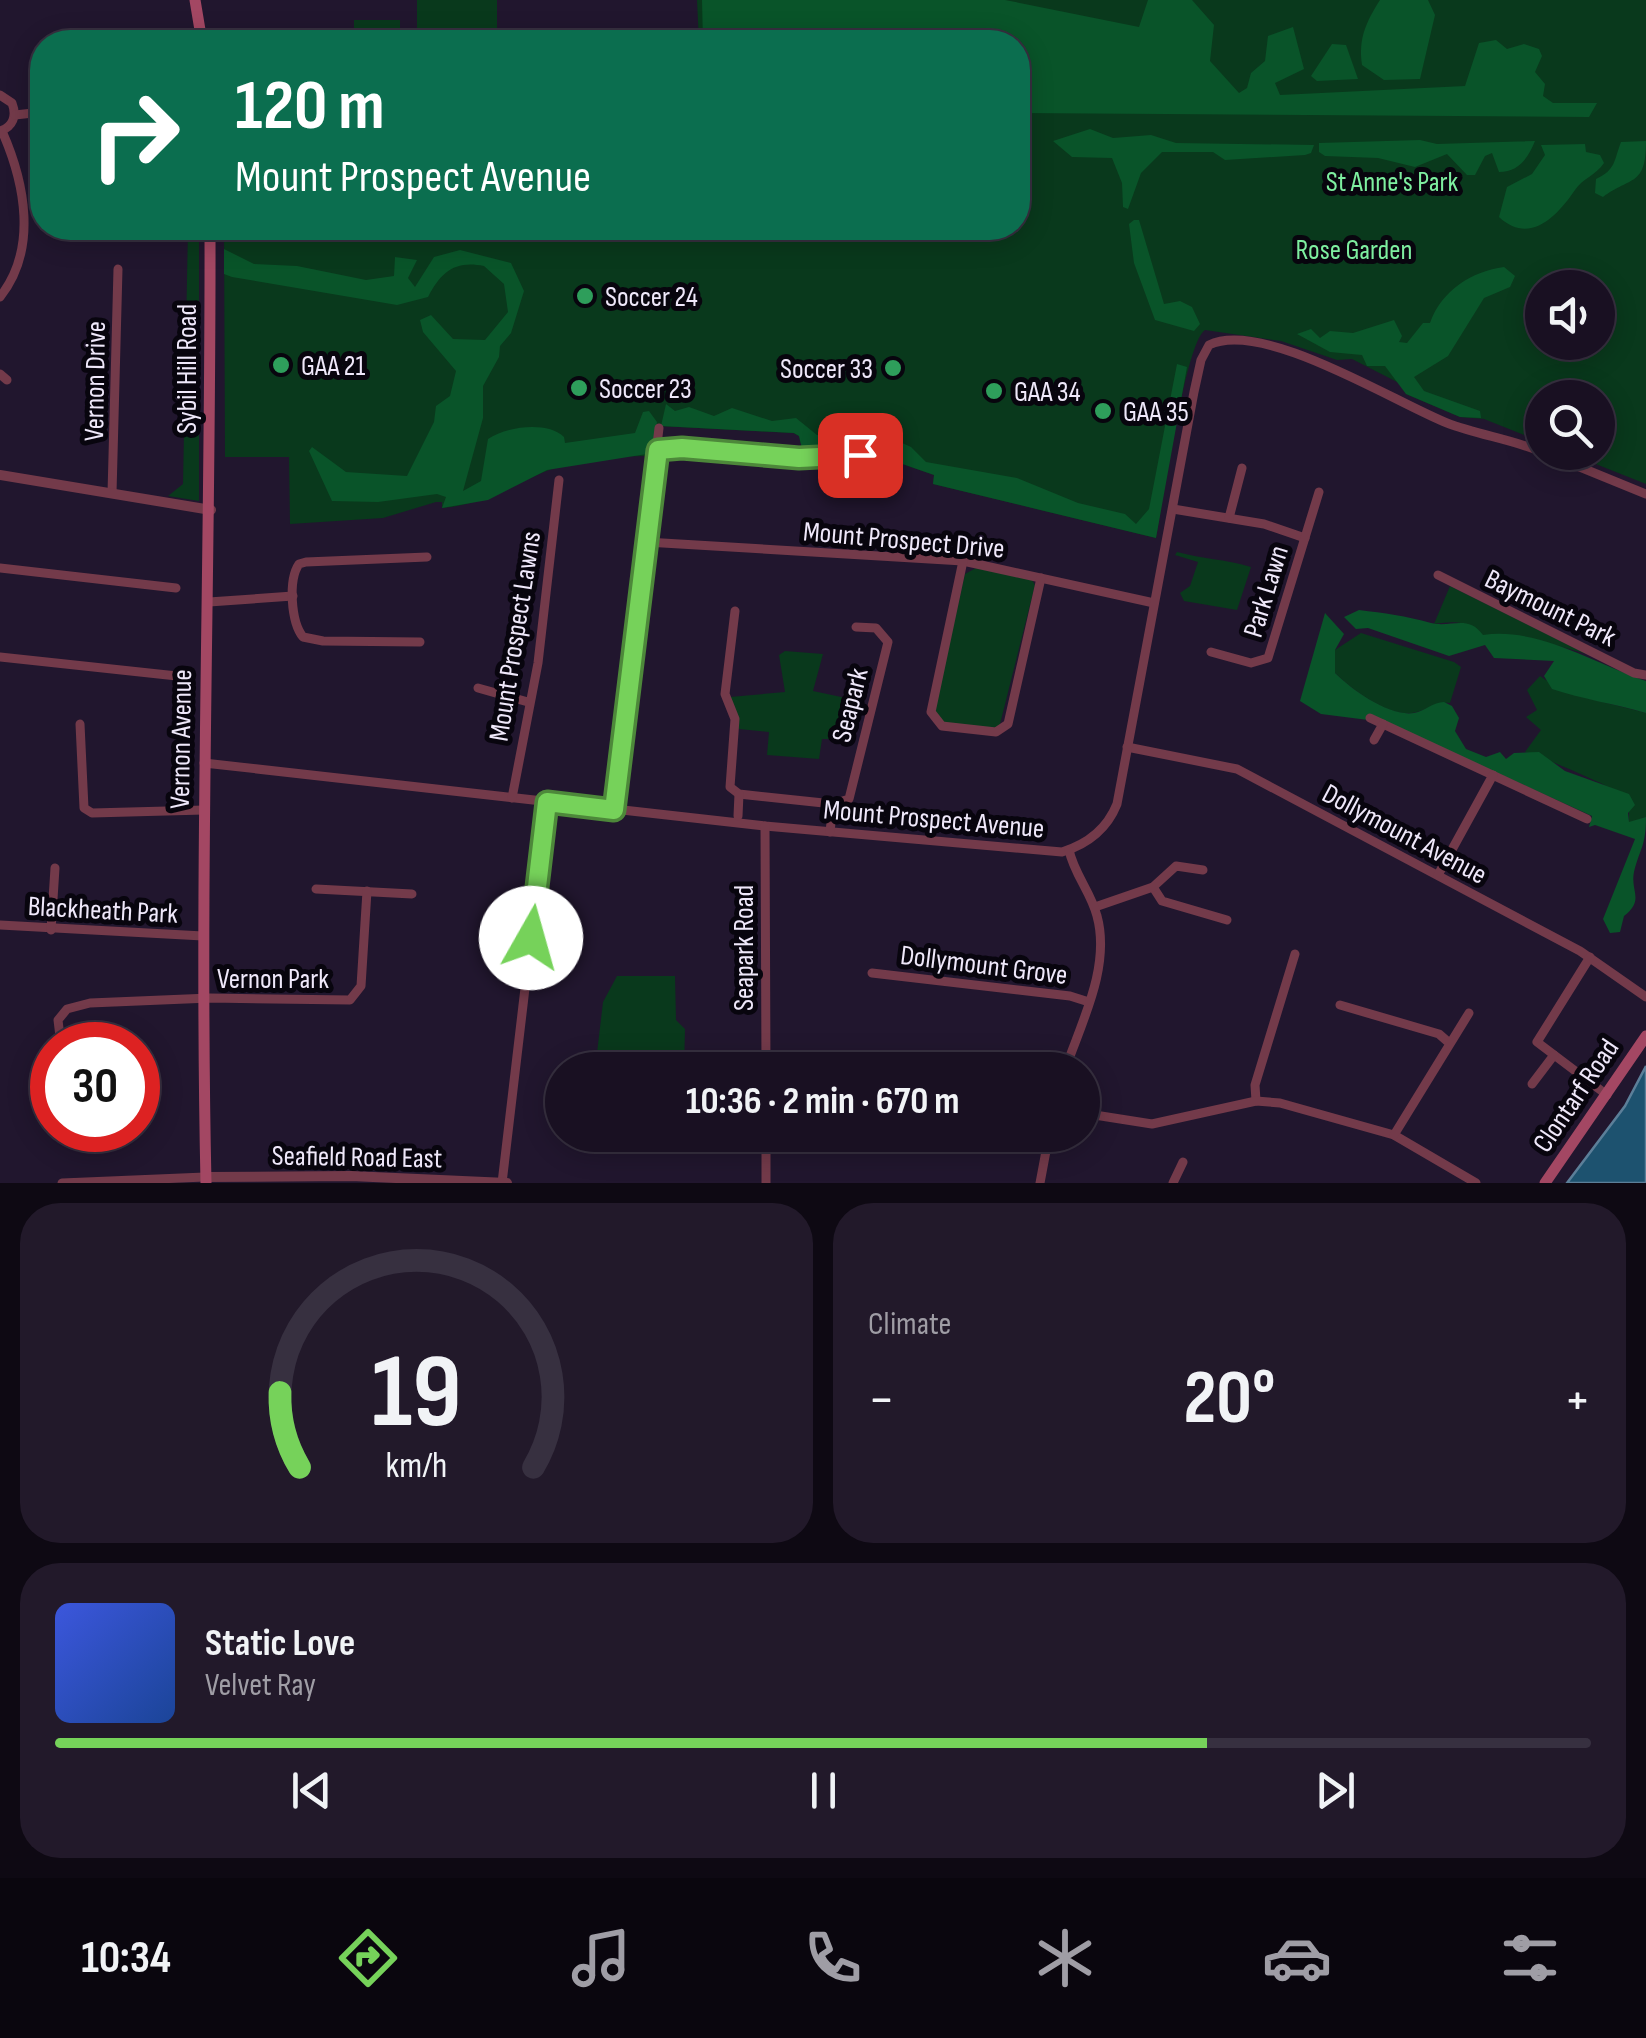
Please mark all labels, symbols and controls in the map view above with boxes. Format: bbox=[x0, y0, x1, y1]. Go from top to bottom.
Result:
text: 120 m bbox=[235, 65, 385, 149]
icon: right bbox=[70, 70, 200, 200]
text: Mount Prospect Avenue bbox=[235, 150, 591, 205]
park label: St Anne's Park bbox=[1326, 166, 1459, 199]
park label: Rose Garden bbox=[1295, 234, 1413, 267]
map controls bbox=[1525, 270, 1615, 470]
button: sound bbox=[1525, 270, 1615, 360]
place label: Soccer 24 bbox=[605, 281, 698, 314]
marker: Soccer 24 bbox=[574, 285, 596, 307]
street label: Sybil Hill Road bbox=[171, 304, 204, 434]
street label: Vernon Drive bbox=[78, 321, 113, 441]
place label: GAA 21 bbox=[301, 350, 365, 383]
place label: Soccer 33 bbox=[780, 353, 873, 386]
marker: GAA 21 bbox=[270, 354, 292, 376]
marker: Soccer 33 bbox=[882, 357, 904, 379]
place label: Soccer 23 bbox=[599, 373, 692, 406]
place label: GAA 34 bbox=[1014, 376, 1081, 409]
marker: Soccer 23 bbox=[568, 377, 590, 399]
marker: GAA 34 bbox=[983, 380, 1005, 402]
button: search bbox=[1525, 380, 1615, 470]
place label: GAA 35 bbox=[1123, 396, 1189, 429]
marker: GAA 35 bbox=[1092, 400, 1114, 422]
pin bbox=[818, 413, 903, 498]
icon: arrive bbox=[833, 428, 888, 483]
street label: Mount Prospect Drive bbox=[802, 515, 1006, 566]
street label: Mount Prospect Lawns bbox=[483, 529, 548, 743]
street label: Park Lawn bbox=[1237, 542, 1296, 641]
street label: Baymount Park bbox=[1480, 563, 1621, 654]
street label: Seapark bbox=[825, 665, 876, 746]
street label: Vernon Avenue bbox=[164, 669, 199, 809]
street label: Dollymount Avenue bbox=[1316, 777, 1492, 892]
street label: Mount Prospect Avenue bbox=[822, 793, 1046, 846]
street label: Seapark Road bbox=[728, 885, 761, 1011]
position arrow bbox=[479, 886, 583, 990]
street label: Blackheath Park bbox=[27, 890, 179, 931]
street label: Dollymount Grove bbox=[898, 939, 1069, 992]
street label: Vernon Park bbox=[217, 963, 329, 996]
speed limit sign: 30 bbox=[30, 1022, 160, 1152]
street label: Clontarf Road bbox=[1526, 1033, 1626, 1159]
text: 10:36 · 2 min · 670 m bbox=[686, 1079, 959, 1124]
street label: Seafield Road East bbox=[271, 1140, 442, 1175]
text: Climate bbox=[868, 1305, 951, 1344]
text: 19 bbox=[371, 1331, 462, 1456]
text: 20° bbox=[1183, 1354, 1276, 1445]
text: − bbox=[868, 1367, 895, 1434]
text: + bbox=[1564, 1367, 1591, 1434]
text: km/h bbox=[386, 1445, 447, 1488]
text: Static Love bbox=[205, 1621, 355, 1666]
text: Velvet Ray bbox=[205, 1666, 316, 1705]
icon: previous bbox=[284, 1763, 339, 1818]
icon: pause bbox=[796, 1763, 851, 1818]
icon: next bbox=[1308, 1763, 1363, 1818]
icon: directions bbox=[333, 1923, 403, 1993]
icon: music bbox=[566, 1923, 636, 1993]
icon: phone bbox=[798, 1923, 868, 1993]
icon: climate bbox=[1030, 1923, 1100, 1993]
icon: car bbox=[1262, 1923, 1332, 1993]
icon: filters bbox=[1495, 1923, 1565, 1993]
text: 10:34 bbox=[81, 1931, 171, 1986]

